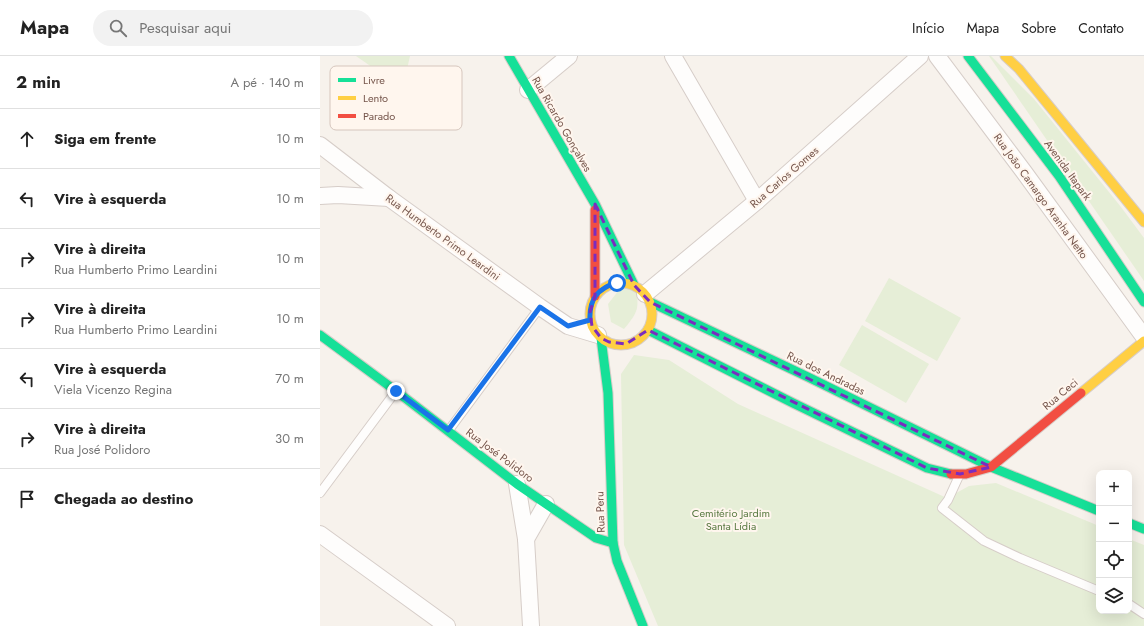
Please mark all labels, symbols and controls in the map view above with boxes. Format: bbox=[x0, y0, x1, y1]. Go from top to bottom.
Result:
search box bbox=[93, 10, 373, 46]
text: Mapa bbox=[20, 14, 69, 41]
icon: search bbox=[107, 17, 129, 39]
text: Pesquisar aqui bbox=[139, 17, 231, 39]
text: Início bbox=[912, 18, 944, 38]
text: Mapa bbox=[966, 18, 999, 38]
text: Sobre bbox=[1021, 18, 1056, 38]
text: Contato bbox=[1078, 18, 1124, 38]
legend bbox=[330, 66, 462, 130]
text: 2 min bbox=[16, 70, 61, 94]
text: Livre bbox=[363, 72, 385, 88]
text: A pé · 140 m bbox=[230, 73, 304, 92]
street label: Rua Ricardo Gonçalves bbox=[528, 73, 596, 175]
text: Lento bbox=[363, 90, 388, 106]
text: Parado bbox=[363, 108, 395, 124]
icon: ahead bbox=[16, 128, 38, 150]
text: Siga em frente bbox=[54, 128, 156, 150]
text: 10 m bbox=[276, 129, 304, 148]
street label: Rua João Camargo Aranha Netto bbox=[990, 130, 1092, 262]
street label: Avenida Itapark bbox=[1041, 136, 1096, 204]
street label: Rua Carlos Gomes bbox=[746, 142, 822, 211]
icon: left bbox=[16, 188, 38, 210]
text: Vire à esquerda bbox=[54, 188, 166, 210]
text: 10 m bbox=[276, 189, 304, 208]
street label: Rua Humberto Primo Leardini bbox=[382, 190, 504, 284]
text: Vire à direita bbox=[54, 238, 146, 260]
icon: right bbox=[16, 248, 38, 270]
text: 10 m bbox=[276, 249, 304, 268]
text: Rua Humberto Primo Leardini bbox=[54, 260, 217, 279]
route start bbox=[608, 274, 626, 292]
text: Vire à direita bbox=[54, 298, 146, 320]
icon: right bbox=[16, 308, 38, 330]
text: 10 m bbox=[276, 309, 304, 328]
text: Rua Humberto Primo Leardini bbox=[54, 320, 217, 339]
street label: Rua dos Andradas bbox=[784, 347, 868, 399]
text: Vire à esquerda bbox=[54, 358, 166, 380]
icon: left bbox=[16, 368, 38, 390]
text: 70 m bbox=[275, 369, 304, 388]
street label: Rua Ceci bbox=[1039, 374, 1081, 414]
text: Viela Vicenzo Regina bbox=[54, 380, 172, 399]
route end bbox=[387, 382, 405, 400]
text: Vire à direita bbox=[54, 418, 146, 440]
street label: Rua José Polidoro bbox=[463, 424, 537, 486]
icon: right bbox=[16, 428, 38, 450]
text: 30 m bbox=[275, 429, 304, 448]
text: Rua José Polidoro bbox=[54, 440, 150, 459]
map controls bbox=[1096, 470, 1132, 614]
button: + bbox=[1096, 470, 1132, 506]
icon: arrive bbox=[16, 488, 38, 510]
text: Chegada ao destino bbox=[54, 488, 193, 510]
street label: Rua Peru bbox=[591, 491, 609, 533]
park label: Cemitério Jardim Santa Lídia bbox=[692, 505, 770, 534]
button: − bbox=[1096, 506, 1132, 542]
button: locate bbox=[1096, 542, 1132, 578]
button: layers bbox=[1096, 578, 1132, 614]

